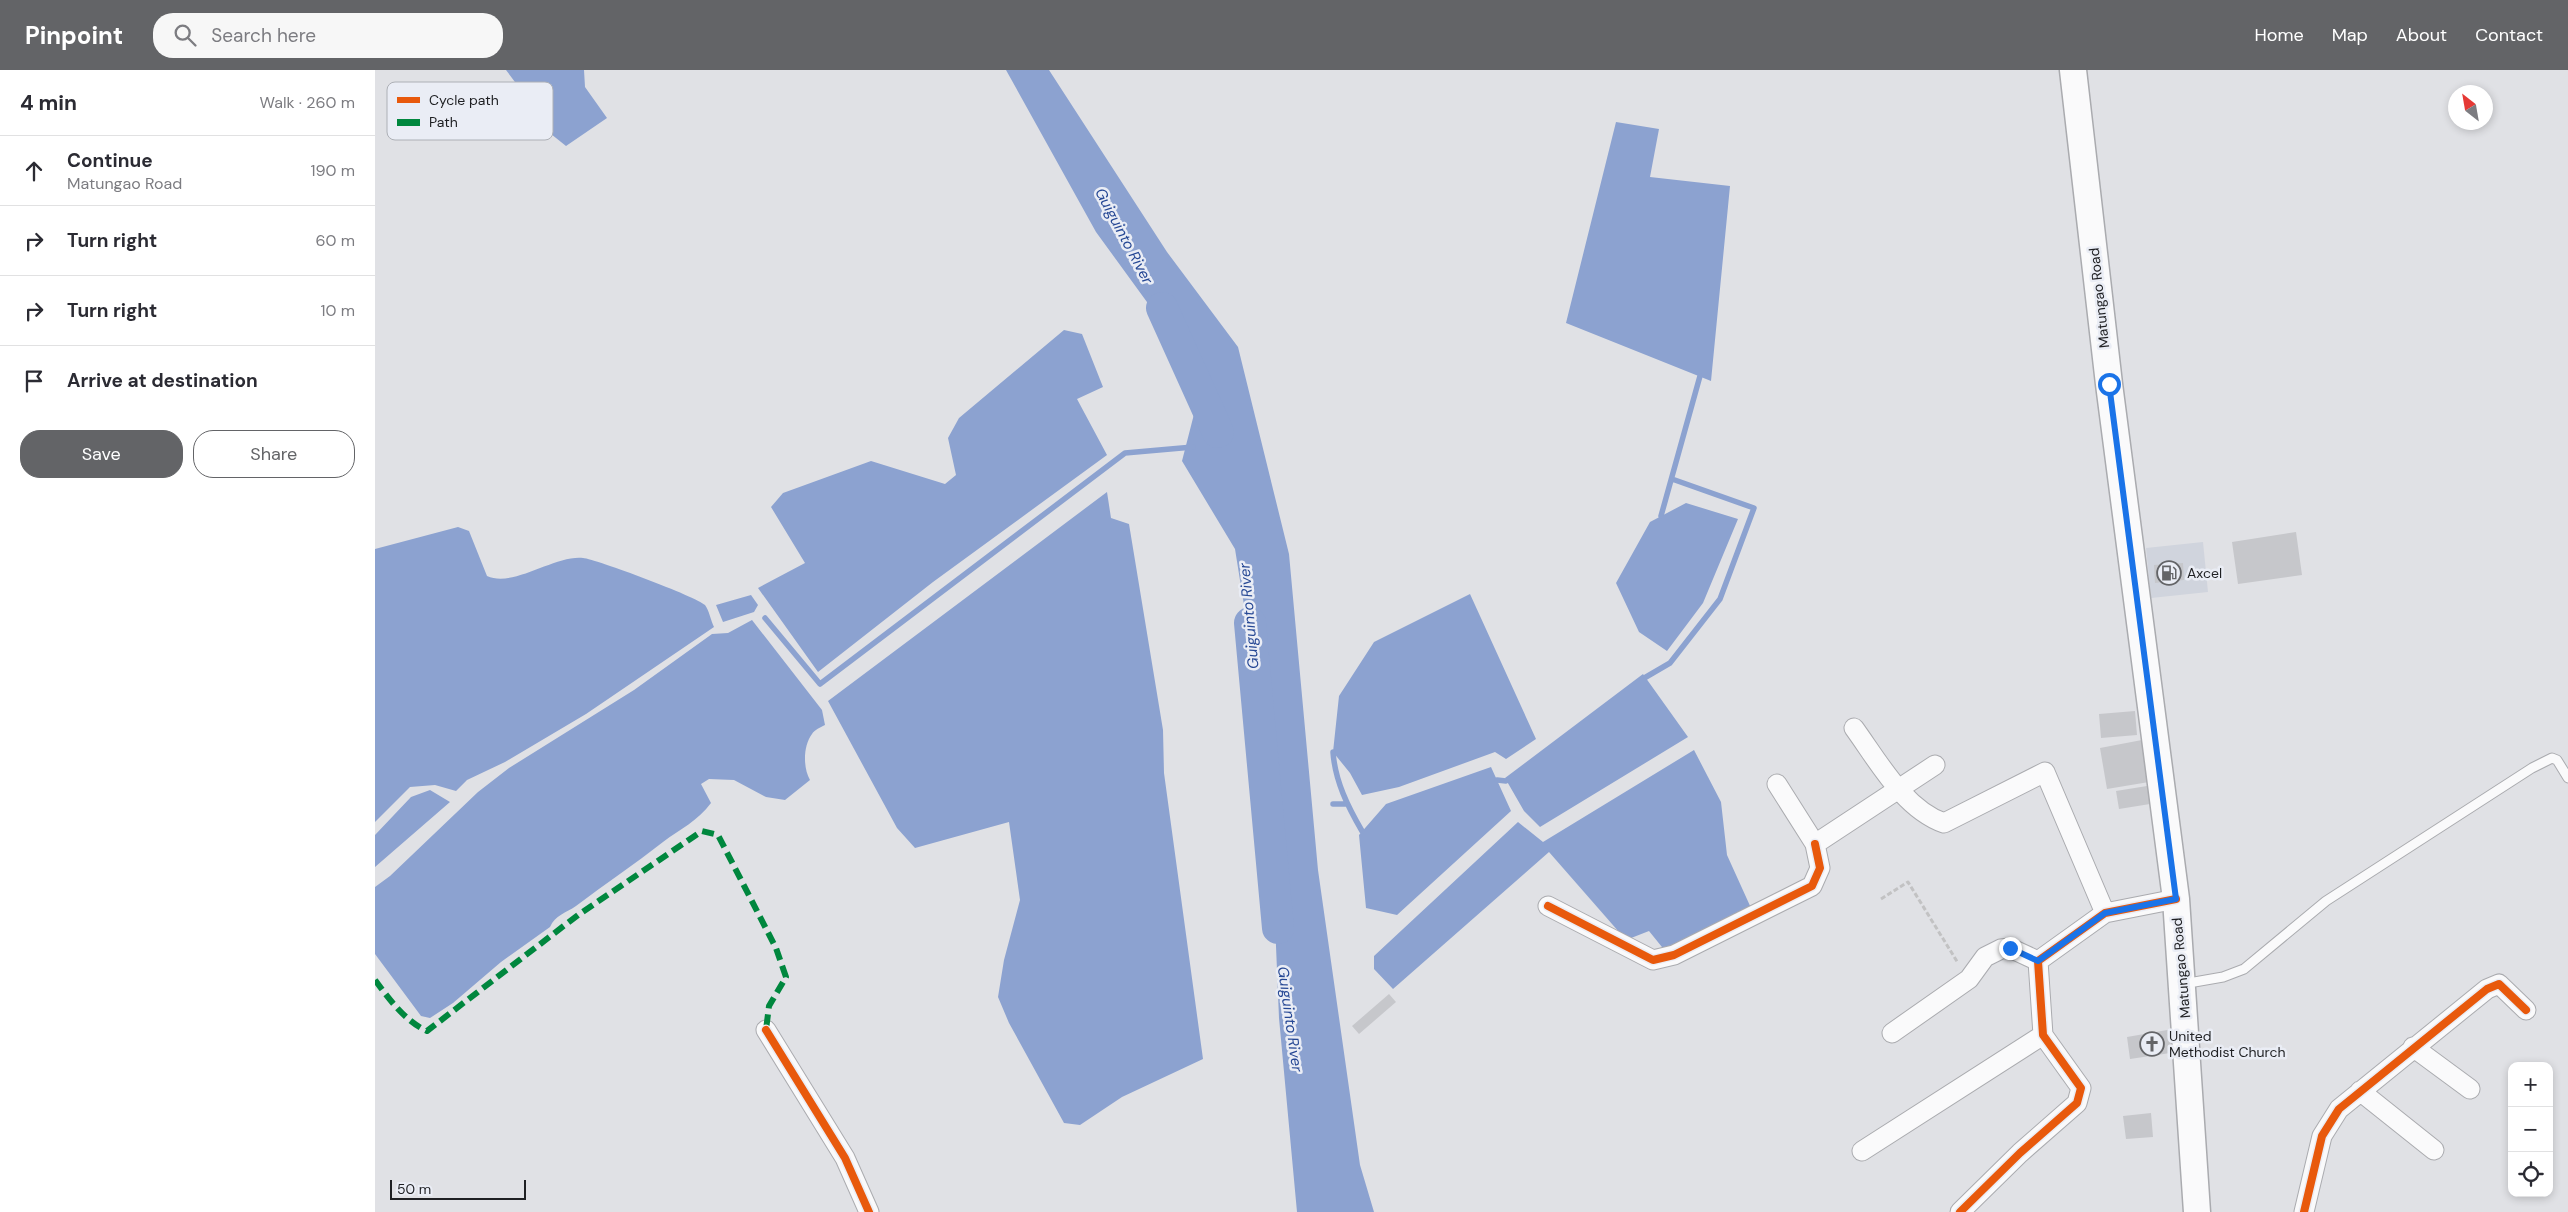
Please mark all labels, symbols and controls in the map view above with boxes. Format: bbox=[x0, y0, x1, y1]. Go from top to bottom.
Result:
search box bbox=[153, 13, 503, 58]
text: Pinpoint bbox=[25, 20, 123, 51]
icon: search bbox=[171, 21, 199, 49]
text: Search here bbox=[211, 23, 316, 48]
text: Home bbox=[2254, 23, 2304, 47]
text: Map bbox=[2332, 23, 2368, 47]
text: About bbox=[2396, 23, 2447, 47]
text: Contact bbox=[2475, 23, 2543, 47]
legend bbox=[387, 82, 553, 140]
north arrow bbox=[2448, 85, 2493, 130]
text: 4 min bbox=[20, 89, 77, 117]
text: Cycle path bbox=[429, 91, 499, 109]
text: Walk · 260 m bbox=[260, 92, 355, 113]
text: Path bbox=[429, 113, 458, 131]
text: Continue bbox=[67, 148, 153, 173]
icon: ahead bbox=[20, 157, 48, 185]
text: 190 m bbox=[311, 160, 355, 181]
text: Matungao Road bbox=[67, 173, 182, 194]
water label: Guiguinto River bbox=[1090, 184, 1158, 288]
icon: right bbox=[20, 227, 48, 255]
text: Turn right bbox=[67, 228, 157, 253]
text: 60 m bbox=[315, 230, 355, 251]
street label: Matungao Road bbox=[2085, 247, 2113, 349]
icon: right bbox=[20, 297, 48, 325]
text: Turn right bbox=[67, 298, 157, 323]
text: 10 m bbox=[321, 300, 355, 321]
icon: arrive bbox=[20, 367, 48, 395]
text: Arrive at destination bbox=[67, 368, 258, 393]
route start bbox=[2098, 373, 2121, 396]
button: Save bbox=[20, 430, 183, 478]
button: Share bbox=[193, 430, 355, 478]
fuel station icon: Axcel bbox=[2156, 560, 2182, 586]
water label: Guiguinto River bbox=[1234, 562, 1264, 670]
place label: Axcel bbox=[2187, 564, 2222, 582]
street label: Matungao Road bbox=[2168, 917, 2194, 1019]
route end bbox=[1999, 937, 2022, 960]
water label: Guiguinto River bbox=[1273, 965, 1307, 1073]
place label: United Methodist Church bbox=[2169, 1027, 2285, 1061]
church icon: United Methodist Church bbox=[2139, 1031, 2165, 1057]
map controls bbox=[2508, 1062, 2553, 1197]
button: + bbox=[2508, 1062, 2553, 1107]
button: − bbox=[2508, 1107, 2553, 1152]
button: locate bbox=[2508, 1152, 2553, 1197]
scale bar bbox=[390, 1177, 526, 1200]
text: 50 m bbox=[397, 1180, 431, 1198]

